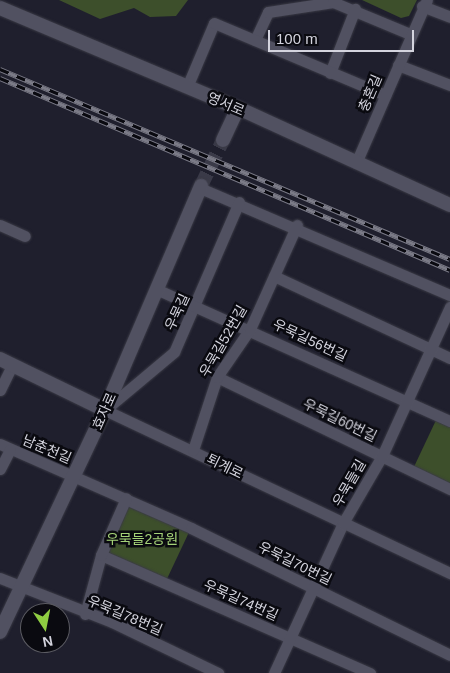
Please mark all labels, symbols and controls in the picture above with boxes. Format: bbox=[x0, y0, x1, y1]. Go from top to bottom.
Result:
scale bar bbox=[270, 20, 416, 52]
text: 100 m bbox=[276, 30, 318, 47]
street label: 충혼길 bbox=[355, 72, 385, 114]
street label: 영서로 bbox=[205, 89, 247, 119]
street label: 우묵길 bbox=[161, 291, 193, 333]
street label: 우묵길52번길 bbox=[196, 302, 250, 380]
street label: 우묵길56번길 bbox=[270, 315, 350, 365]
street label: 효자로 bbox=[88, 390, 120, 432]
street label: 우묵길60번길 bbox=[300, 395, 380, 445]
street label: 남춘천길 bbox=[20, 431, 74, 467]
street label: 퇴계로 bbox=[204, 450, 246, 482]
street label: 우묵들길 bbox=[329, 456, 369, 510]
park label: 우묵들2공원 bbox=[106, 531, 178, 547]
street label: 우묵길70번길 bbox=[255, 538, 335, 588]
street label: 우묵길74번길 bbox=[201, 576, 281, 624]
street label: 우묵길78번길 bbox=[85, 592, 165, 638]
north arrow bbox=[20, 603, 70, 653]
text: N bbox=[41, 633, 54, 651]

